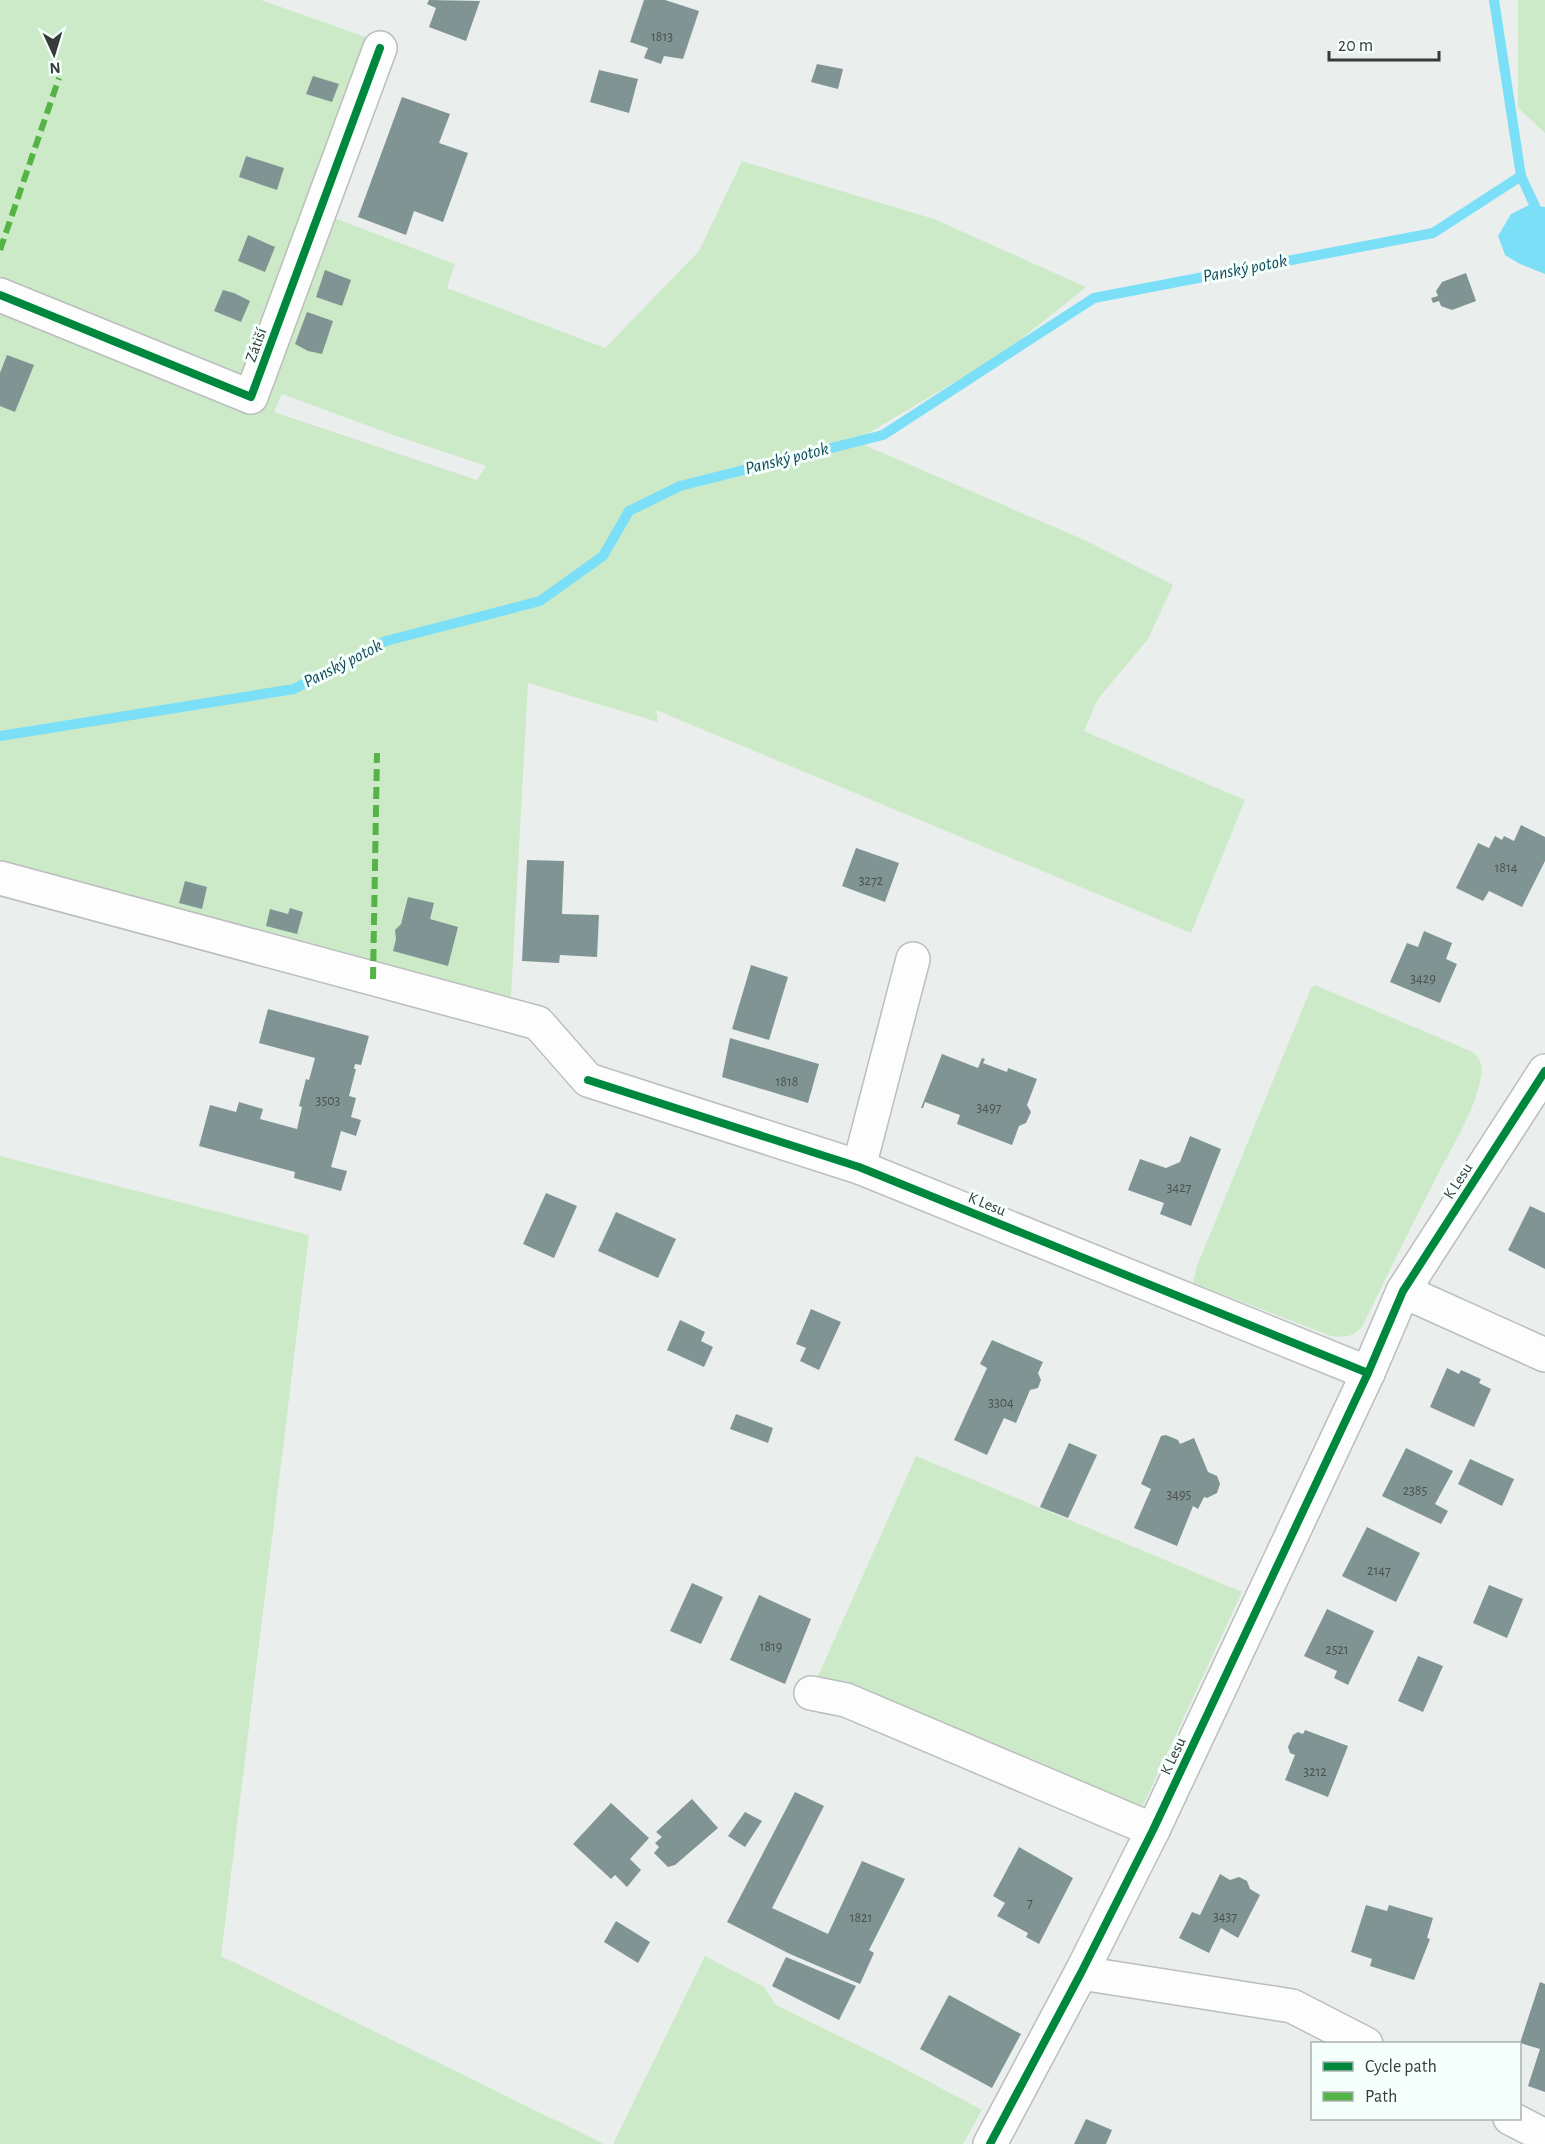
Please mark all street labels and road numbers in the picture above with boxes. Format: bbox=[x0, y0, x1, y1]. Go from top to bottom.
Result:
street label: Zátiší bbox=[243, 326, 269, 364]
street label: K Lesu bbox=[1441, 1160, 1475, 1202]
street label: K Lesu bbox=[966, 1189, 1008, 1219]
street label: K Lesu bbox=[1157, 1735, 1189, 1777]

